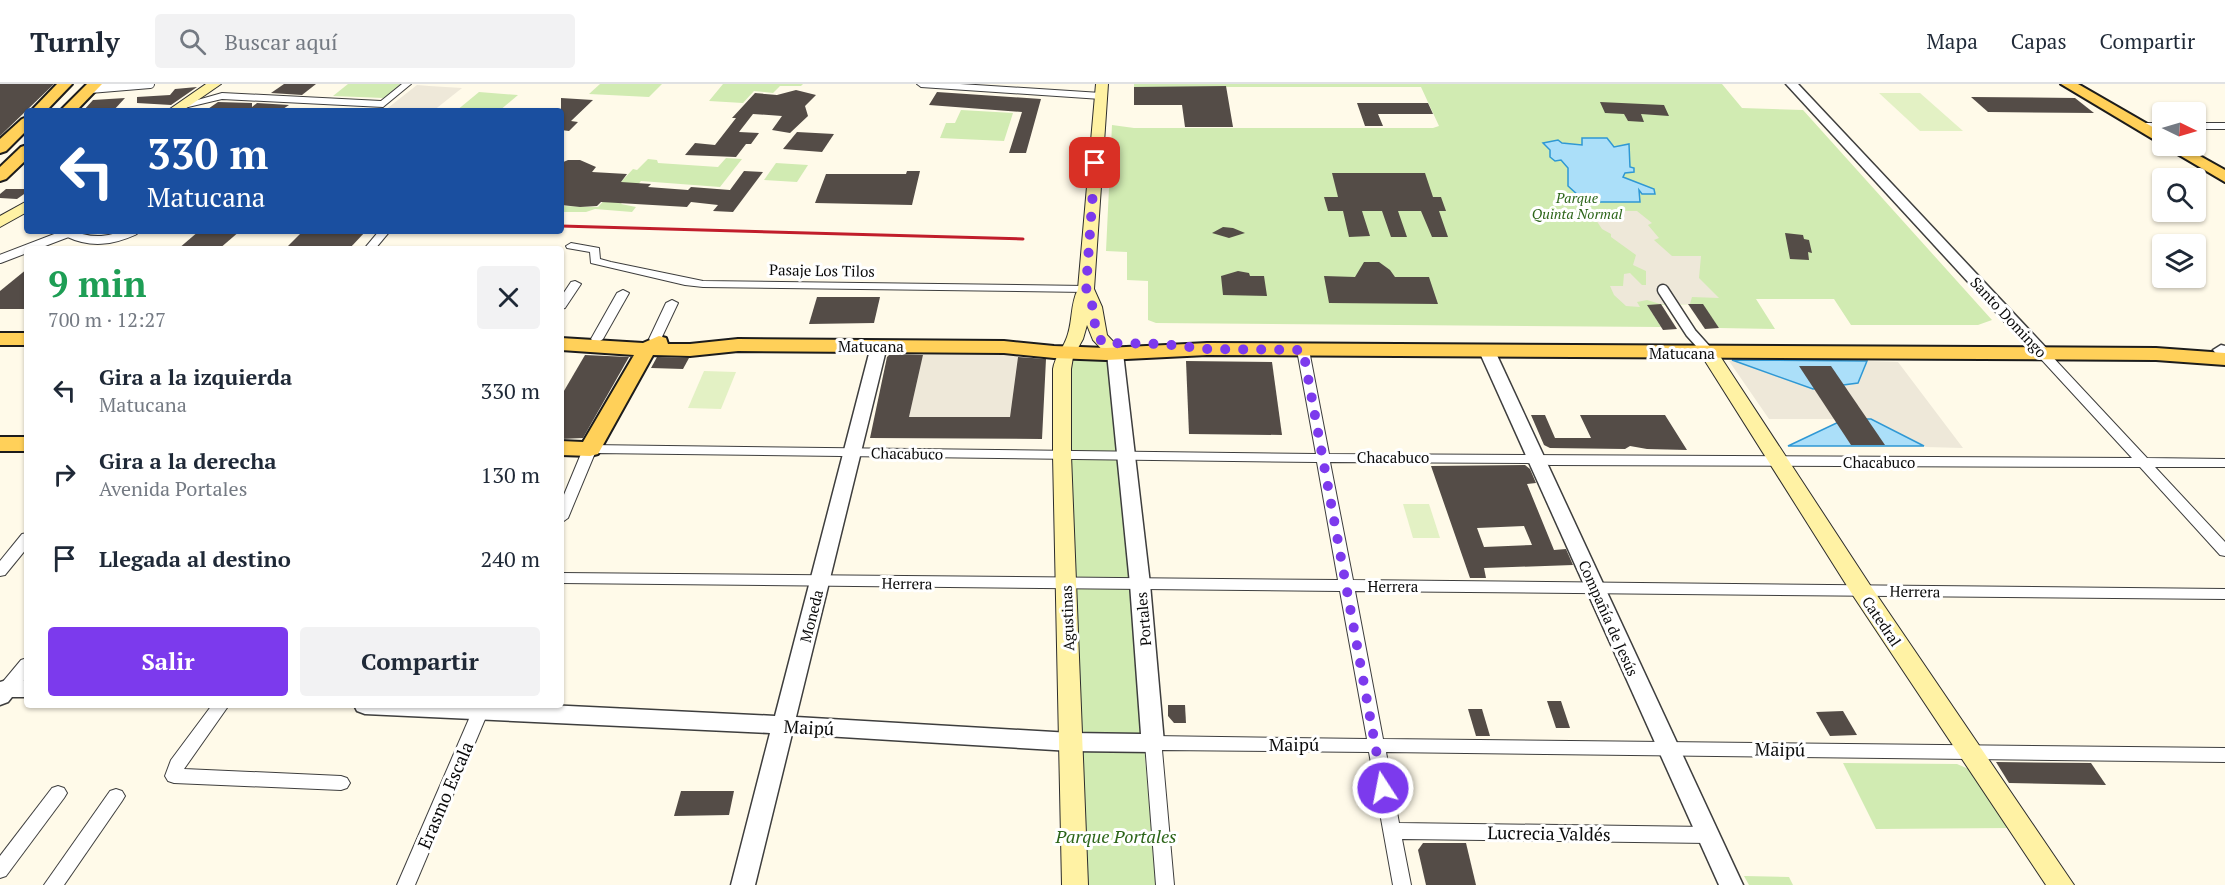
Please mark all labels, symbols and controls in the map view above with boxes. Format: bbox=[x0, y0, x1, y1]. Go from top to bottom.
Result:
search box bbox=[155, 14, 575, 68]
text: Turnly bbox=[30, 23, 119, 60]
icon: search bbox=[176, 25, 209, 58]
text: Buscar aquí bbox=[224, 27, 338, 56]
text: Mapa bbox=[1926, 27, 1978, 55]
text: Capas bbox=[2011, 27, 2067, 55]
text: Compartir bbox=[2100, 27, 2195, 55]
north arrow bbox=[2152, 102, 2206, 156]
map controls bbox=[2152, 102, 2206, 288]
text: 330 m bbox=[147, 125, 268, 181]
icon: left bbox=[48, 132, 126, 210]
pin bbox=[1069, 137, 1120, 188]
icon: arrive bbox=[1078, 146, 1111, 179]
button: search bbox=[2152, 168, 2206, 222]
text: Matucana bbox=[147, 179, 265, 215]
park label: Parque Quinta Normal bbox=[1532, 188, 1622, 223]
button: layers bbox=[2152, 234, 2206, 288]
street label: Pasaje Los Tilos bbox=[769, 259, 875, 281]
text: 9 min bbox=[48, 260, 146, 307]
button: close bbox=[477, 266, 540, 329]
street label: Santo Domingo bbox=[1966, 272, 2052, 362]
text: 700 m · 12:27 bbox=[48, 306, 166, 333]
street label: Matucana bbox=[838, 336, 904, 356]
street label: Matucana bbox=[1649, 343, 1715, 363]
text: Gira a la izquierda bbox=[99, 362, 292, 391]
icon: left bbox=[48, 374, 81, 407]
text: 330 m bbox=[480, 376, 540, 405]
text: Matucana bbox=[99, 391, 187, 418]
street label: Chacabuco bbox=[871, 442, 943, 464]
text: Gira a la derecha bbox=[99, 446, 277, 475]
street label: Chacabuco bbox=[1357, 447, 1429, 467]
street label: Chacabuco bbox=[1843, 452, 1915, 472]
icon: right bbox=[48, 458, 81, 491]
text: 130 m bbox=[480, 460, 540, 489]
text: Avenida Portales bbox=[99, 475, 247, 502]
icon: arrive bbox=[48, 542, 81, 575]
text: Llegada al destino bbox=[99, 544, 291, 573]
text: 240 m bbox=[480, 544, 540, 573]
street label: Compañía de Jesús bbox=[1574, 557, 1644, 679]
street label: Herrera bbox=[881, 573, 933, 593]
street label: Herrera bbox=[1368, 576, 1419, 596]
street label: Herrera bbox=[1889, 581, 1941, 601]
street label: Agustinas bbox=[1056, 585, 1078, 651]
street label: Moneda bbox=[795, 587, 827, 644]
street label: Portales bbox=[1131, 591, 1155, 647]
street label: Catedral bbox=[1858, 592, 1906, 650]
button: Salir bbox=[48, 627, 288, 696]
button: Compartir bbox=[300, 627, 540, 696]
street label: Maipú bbox=[783, 714, 835, 740]
street label: Maipú bbox=[1269, 732, 1319, 756]
street label: Maipú bbox=[1754, 737, 1806, 761]
street label: Erasmo Escala bbox=[412, 738, 478, 852]
position arrow bbox=[1351, 756, 1415, 820]
street label: Lucrecia Valdés bbox=[1487, 820, 1611, 846]
park label: Parque Portales bbox=[1054, 824, 1177, 848]

